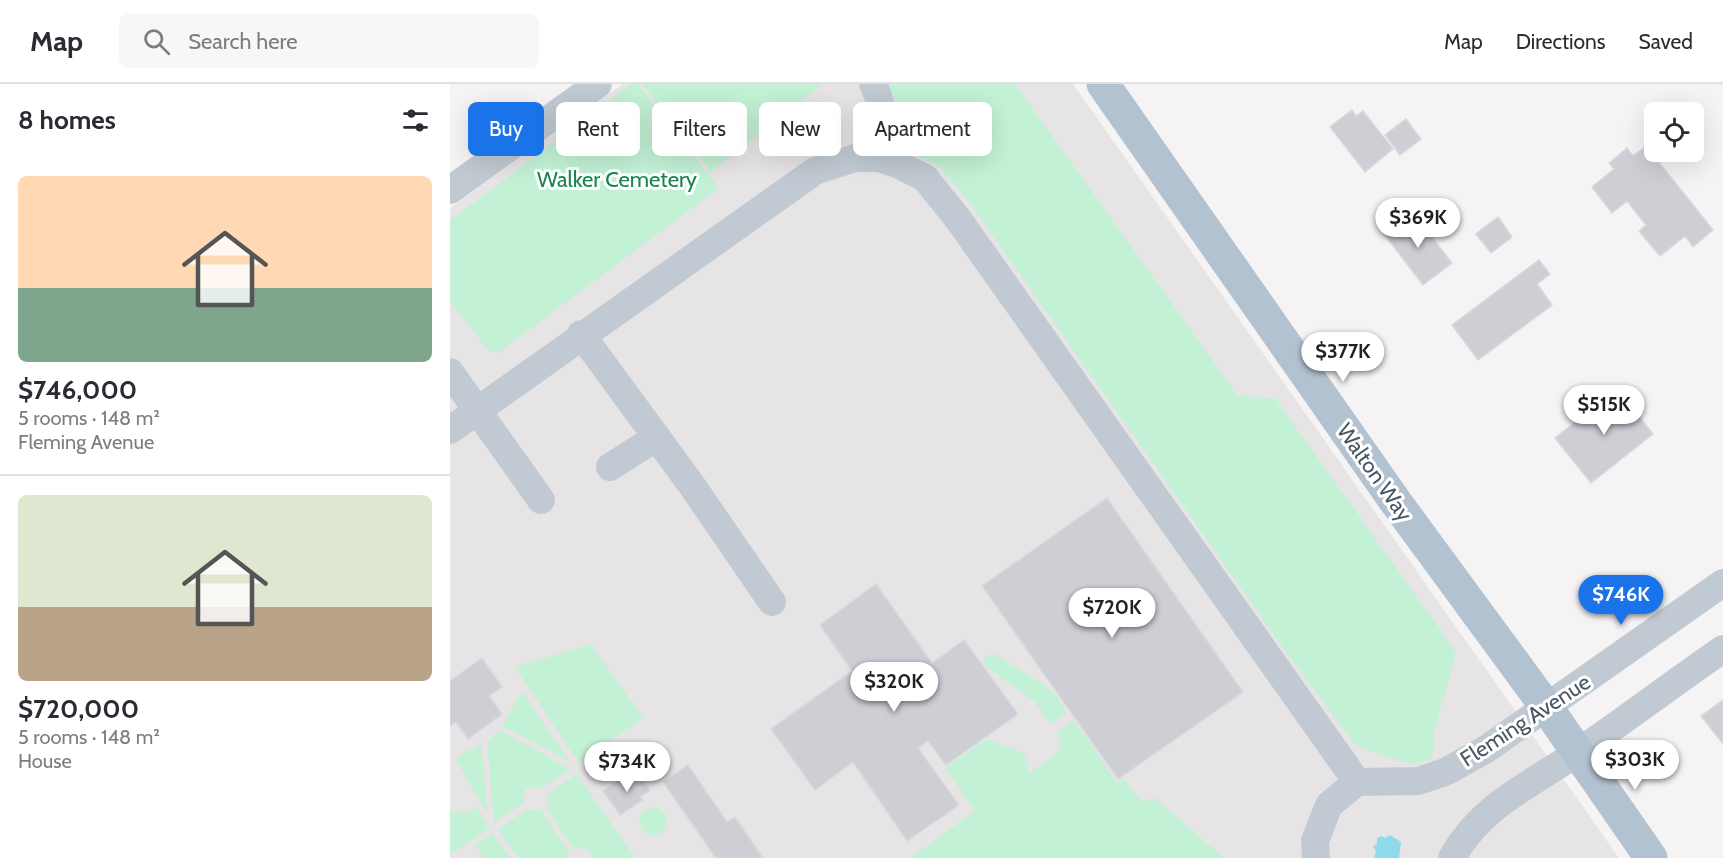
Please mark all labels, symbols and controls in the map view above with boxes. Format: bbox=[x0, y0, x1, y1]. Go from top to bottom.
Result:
search box bbox=[119, 14, 539, 68]
text: Map bbox=[30, 24, 83, 58]
icon: search bbox=[140, 25, 173, 58]
text: Search here bbox=[188, 28, 297, 55]
text: Map bbox=[1444, 29, 1483, 54]
text: Directions bbox=[1516, 29, 1605, 54]
text: Saved bbox=[1638, 29, 1693, 54]
chip: Buy bbox=[468, 102, 544, 156]
chip: Rent bbox=[556, 102, 640, 156]
chip: Filters bbox=[652, 102, 747, 156]
chip: New bbox=[759, 102, 841, 156]
chip: Apartment bbox=[853, 102, 992, 156]
map controls bbox=[1644, 102, 1704, 162]
button: locate bbox=[1644, 102, 1704, 162]
text: 8 homes bbox=[18, 104, 116, 136]
icon: filters bbox=[399, 104, 432, 137]
park label: Walker Cemetery bbox=[537, 166, 697, 193]
pin: $369K bbox=[1376, 198, 1460, 249]
text: $369K bbox=[1389, 205, 1447, 229]
icon: home bbox=[171, 215, 279, 323]
pin: $377K bbox=[1301, 332, 1385, 383]
text: $377K bbox=[1315, 339, 1371, 363]
text: $746,000 bbox=[18, 374, 137, 406]
pin: $515K bbox=[1562, 385, 1646, 436]
text: $515K bbox=[1578, 392, 1631, 416]
text: 5 rooms · 148 m² bbox=[18, 406, 160, 430]
street label: Walton Way bbox=[1331, 418, 1418, 526]
text: Fleming Avenue bbox=[18, 430, 154, 454]
icon: home bbox=[171, 534, 279, 642]
pin: $746K bbox=[1579, 575, 1663, 626]
text: $746K bbox=[1592, 582, 1650, 606]
pin: $720K bbox=[1070, 588, 1154, 639]
text: $720K bbox=[1082, 595, 1142, 619]
pin: $320K bbox=[852, 662, 936, 713]
street label: Fleming Avenue bbox=[1455, 668, 1595, 773]
text: $320K bbox=[864, 669, 924, 693]
text: $720,000 bbox=[18, 693, 139, 725]
text: 5 rooms · 148 m² bbox=[18, 725, 160, 749]
pin: $303K bbox=[1593, 740, 1677, 791]
pin: $734K bbox=[585, 742, 669, 793]
text: $303K bbox=[1605, 747, 1665, 771]
text: House bbox=[18, 749, 72, 773]
text: $734K bbox=[598, 749, 656, 773]

